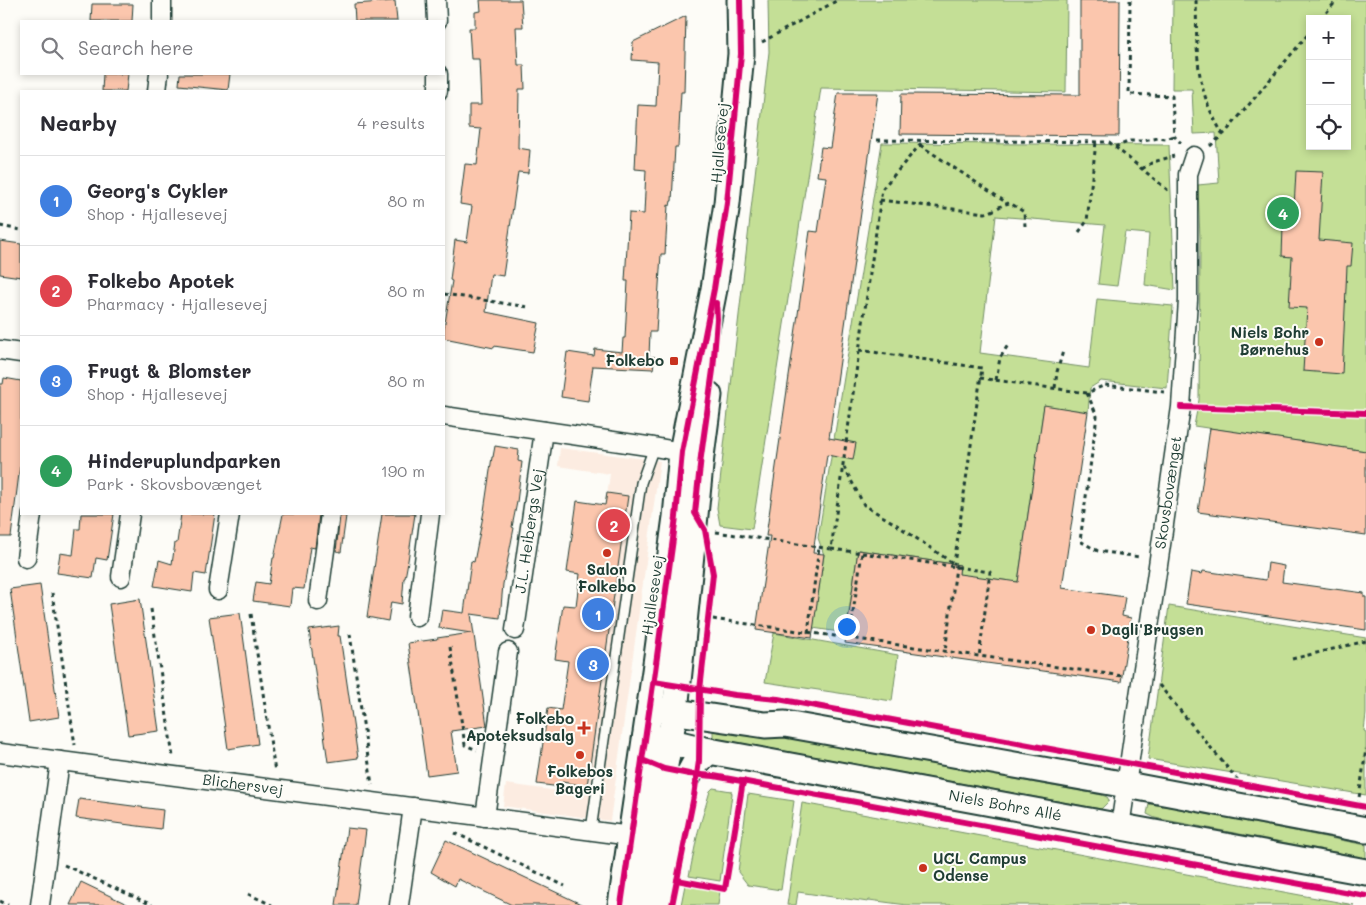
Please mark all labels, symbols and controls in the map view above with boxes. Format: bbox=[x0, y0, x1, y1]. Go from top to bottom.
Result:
map controls bbox=[1306, 15, 1351, 150]
button: + bbox=[1306, 15, 1351, 60]
search box bbox=[20, 20, 445, 75]
icon: search bbox=[38, 34, 66, 62]
text: Search here bbox=[78, 35, 194, 60]
button: − bbox=[1306, 60, 1351, 105]
street label: Hjallesevej bbox=[706, 102, 732, 184]
button: locate bbox=[1306, 105, 1351, 150]
text: Nearby bbox=[40, 109, 117, 136]
text: 4 results bbox=[357, 112, 425, 133]
text: Georg's Cykler bbox=[87, 178, 228, 203]
text: 1 bbox=[52, 190, 60, 211]
text: 80 m bbox=[388, 190, 425, 211]
pin: 4 bbox=[1267, 194, 1299, 232]
text: Shop · Hjallesevej bbox=[87, 203, 228, 224]
text: Folkebo Apotek bbox=[87, 268, 235, 293]
text: 2 bbox=[52, 280, 60, 301]
text: 80 m bbox=[388, 280, 425, 301]
text: Pharmacy · Hjallesevej bbox=[87, 293, 268, 314]
place label: Niels Bohr Børnehus bbox=[1231, 322, 1309, 359]
marker: Niels Bohr Børnehus bbox=[1313, 336, 1325, 348]
place label: Folkebo bbox=[606, 350, 664, 370]
marker: Folkebo bbox=[668, 355, 680, 367]
text: Frugt & Blomster bbox=[87, 358, 251, 383]
text: 3 bbox=[51, 370, 61, 391]
text: 80 m bbox=[388, 370, 425, 391]
text: Shop · Hjallesevej bbox=[87, 383, 228, 404]
street label: Skovsbovænget bbox=[1149, 434, 1186, 550]
text: Hinderuplundparken bbox=[87, 448, 281, 473]
text: 4 bbox=[51, 460, 61, 481]
text: 190 m bbox=[381, 460, 425, 481]
street label: J.L. Heibergs Vej bbox=[509, 467, 547, 595]
text: Park · Skovsbovænget bbox=[87, 473, 262, 494]
pin: 2 bbox=[598, 506, 630, 544]
marker: Salon Folkebo bbox=[601, 547, 613, 559]
street label: Hjallesevej bbox=[636, 553, 668, 636]
place label: Salon Folkebo bbox=[578, 559, 636, 596]
pin: 1 bbox=[582, 595, 614, 633]
your location bbox=[834, 614, 860, 640]
place label: Dagli'Brugsen bbox=[1101, 619, 1204, 639]
marker: Dagli'Brugsen bbox=[1085, 624, 1097, 636]
pin: 3 bbox=[577, 645, 609, 683]
place label: Folkebo Apoteksudsalg bbox=[466, 708, 574, 745]
marker: Folkebo Apoteksudsalg bbox=[578, 722, 590, 734]
marker: Folkebos Bageri bbox=[574, 749, 586, 761]
place label: Folkebos Bageri bbox=[547, 761, 613, 798]
street label: Blichersvej bbox=[201, 769, 285, 799]
street label: Niels Bohrs Allé bbox=[947, 784, 1064, 825]
place label: UCL Campus Odense bbox=[933, 848, 1027, 885]
marker: UCL Campus Odense bbox=[917, 862, 929, 874]

